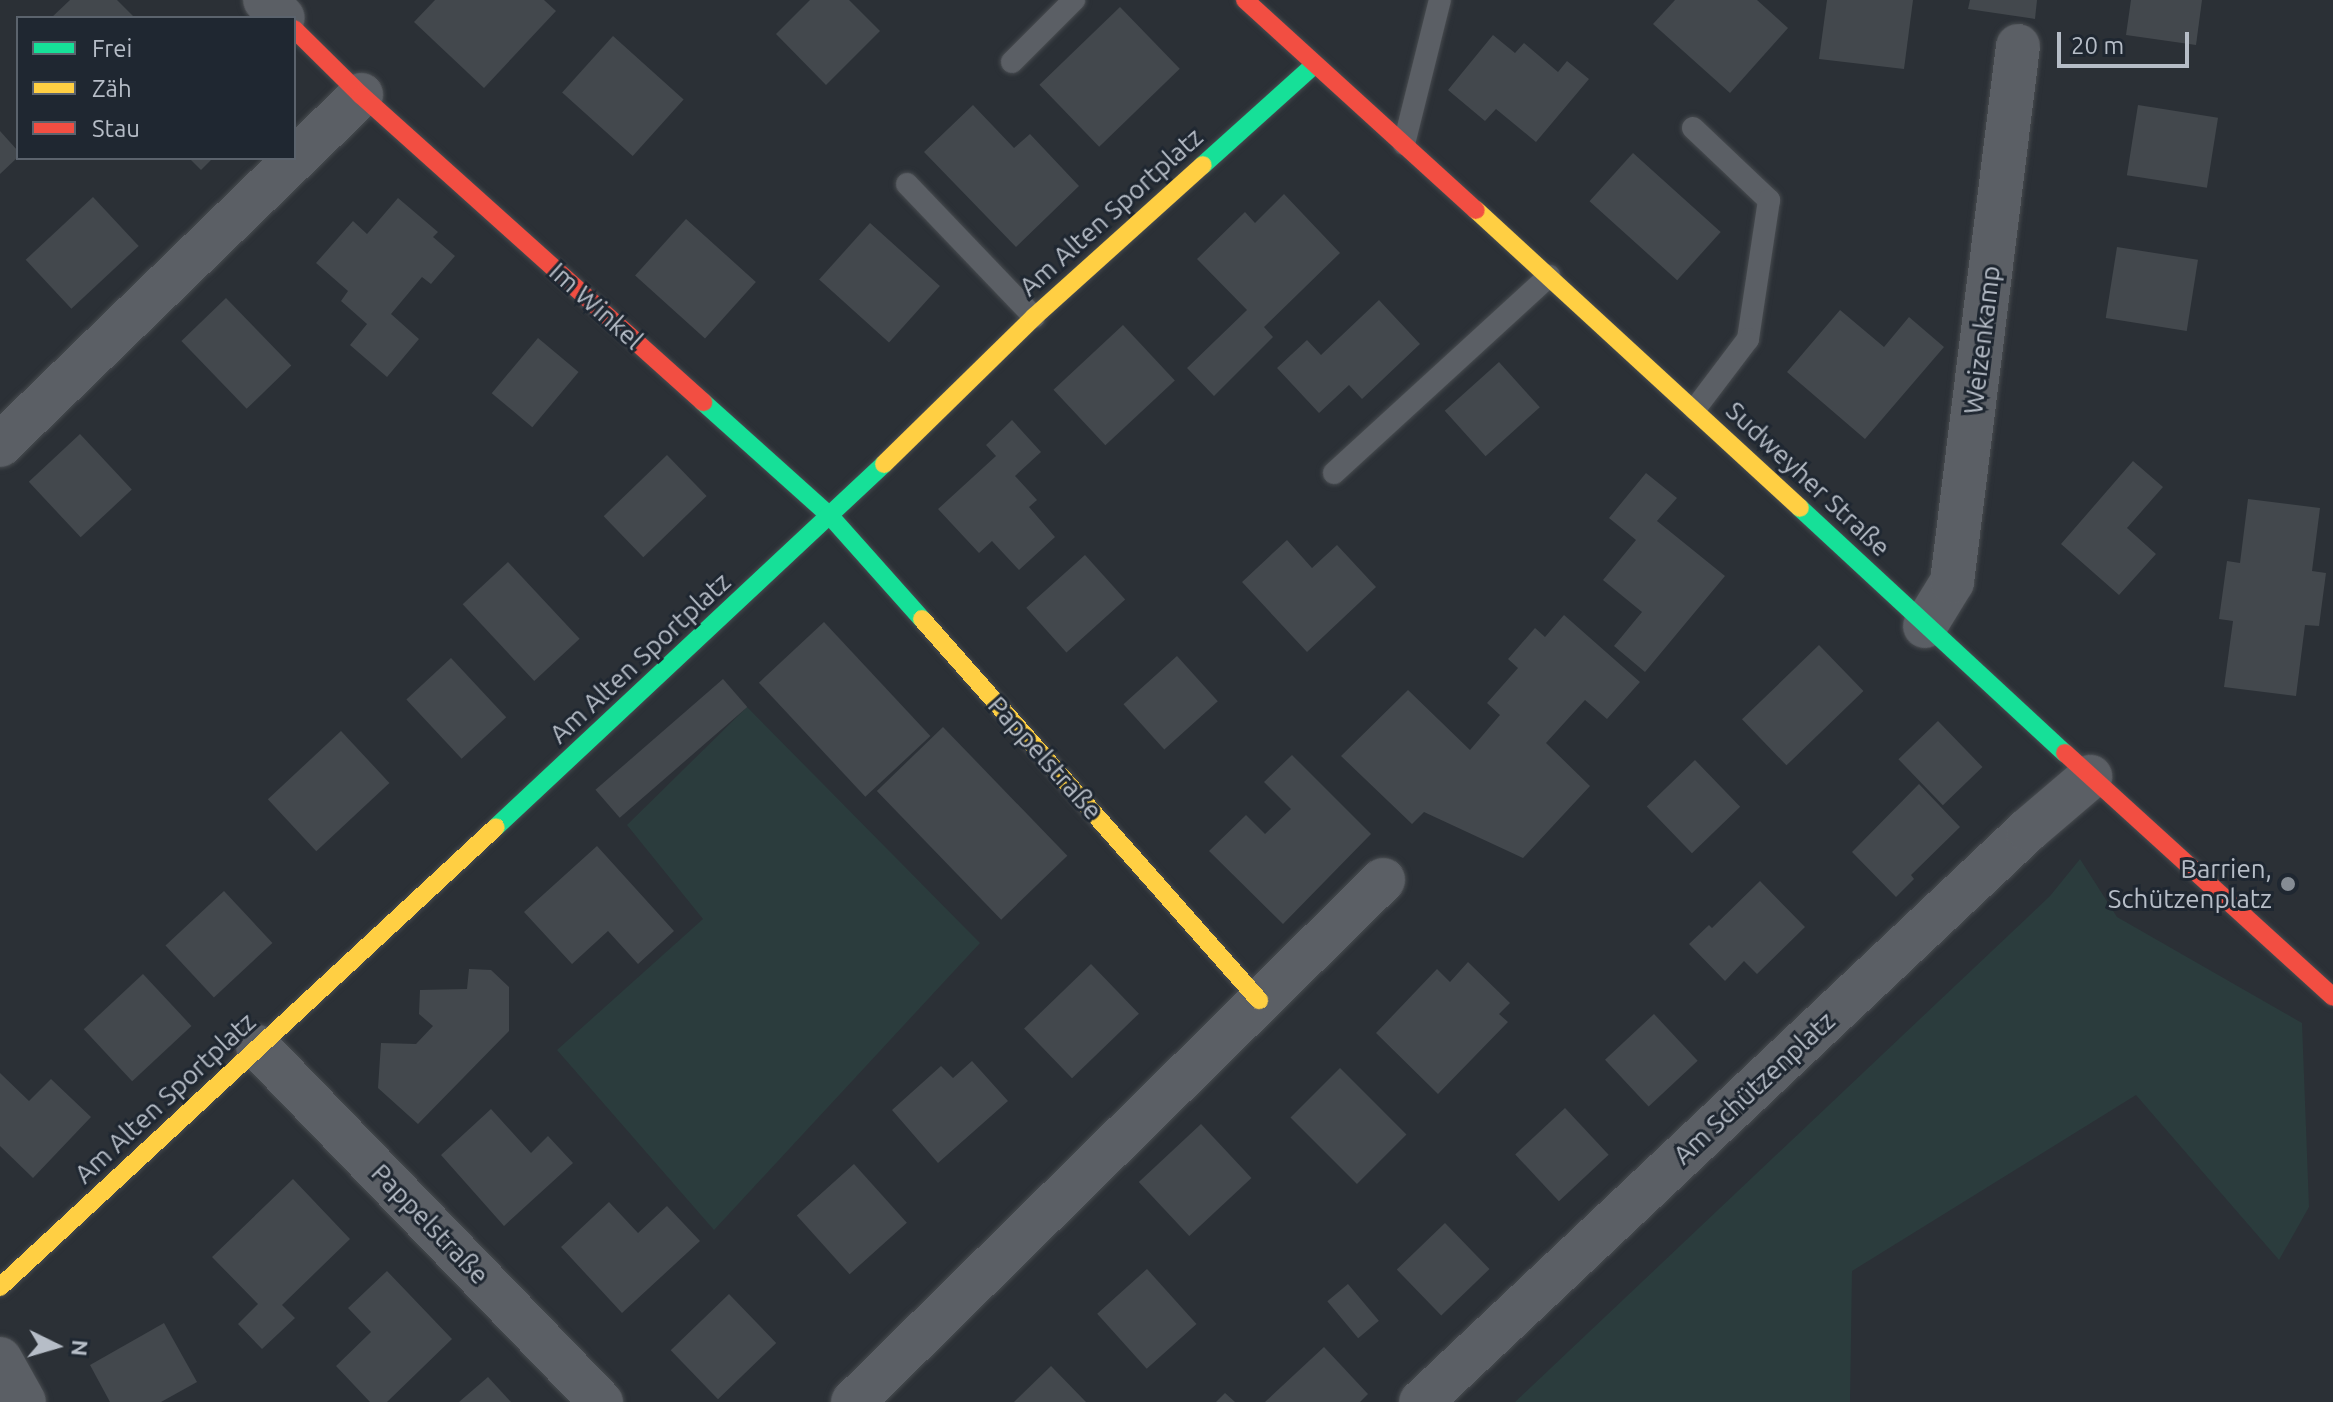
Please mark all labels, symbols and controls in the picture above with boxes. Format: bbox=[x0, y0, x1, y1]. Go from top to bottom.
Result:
legend bbox=[16, 16, 296, 160]
scale bar bbox=[2061, 16, 2193, 66]
text: 20 m bbox=[2071, 32, 2124, 59]
text: Frei bbox=[92, 35, 132, 62]
text: Zäh bbox=[92, 75, 132, 102]
text: Stau bbox=[92, 115, 140, 142]
street label: Am Alten Sportplatz bbox=[1013, 121, 1209, 303]
street label: Im Winkel bbox=[543, 256, 649, 356]
street label: Weizenkamp bbox=[1957, 264, 2007, 416]
street label: Sudweyher Straße bbox=[1720, 395, 1896, 563]
street label: Am Alten Sportplatz bbox=[543, 566, 737, 750]
street label: Pappelstraße bbox=[982, 690, 1108, 826]
place label: Barrien, Schützenplatz bbox=[2108, 853, 2272, 914]
marker: Barrien, Schützenplatz bbox=[2279, 875, 2297, 893]
street label: Am Schützenplatz bbox=[1667, 1005, 1841, 1171]
street label: Am Alten Sportplatz bbox=[68, 1006, 262, 1190]
street label: Pappelstraße bbox=[365, 1157, 495, 1291]
north arrow bbox=[16, 1306, 96, 1386]
text: N bbox=[67, 1339, 94, 1357]

